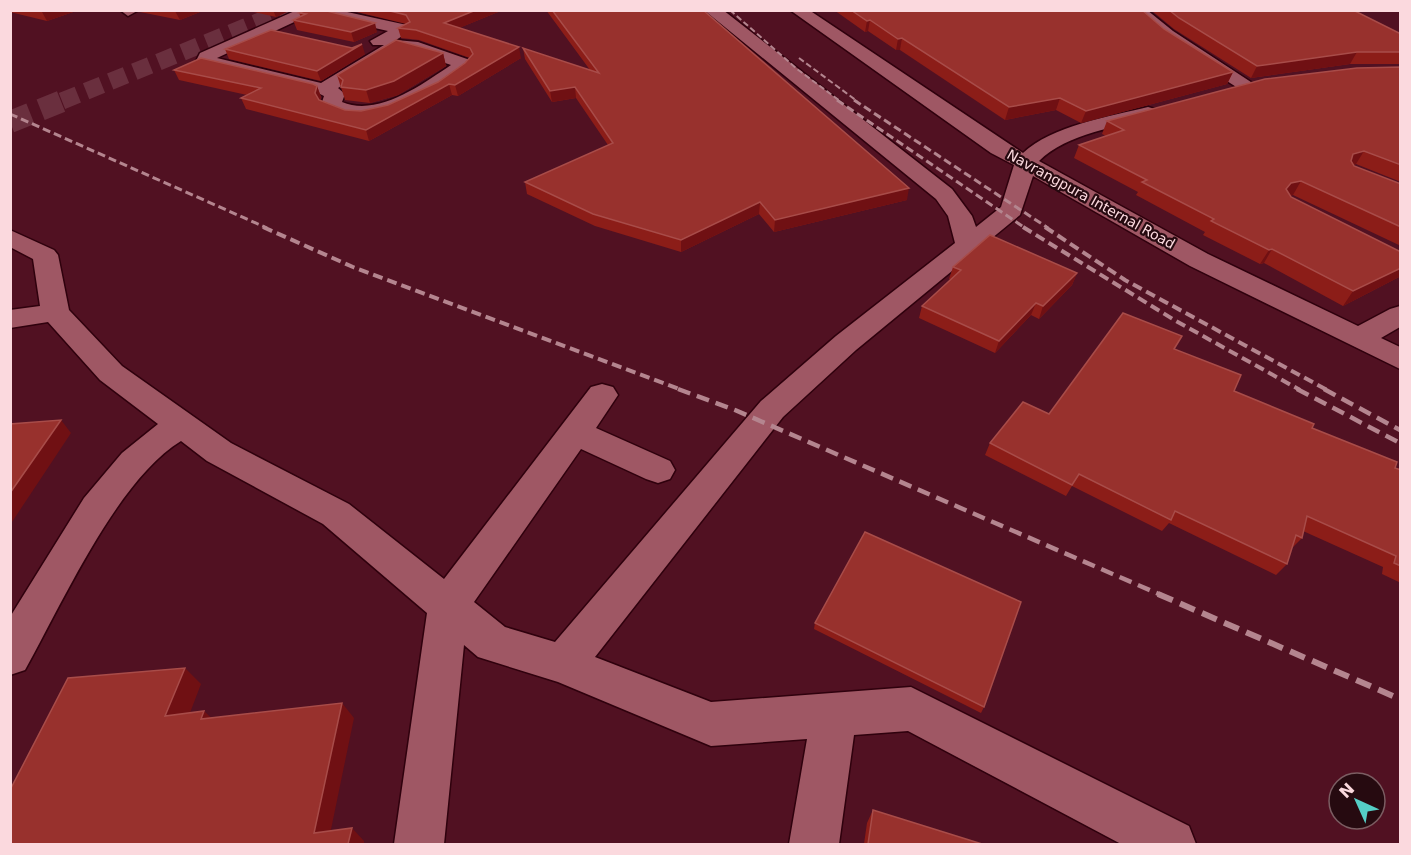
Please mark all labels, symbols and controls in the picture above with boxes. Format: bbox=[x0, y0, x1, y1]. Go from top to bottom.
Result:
street label: Navrangpura Internal Road bbox=[1004, 146, 1178, 252]
north arrow bbox=[1327, 771, 1387, 831]
text: N bbox=[1335, 779, 1358, 802]

